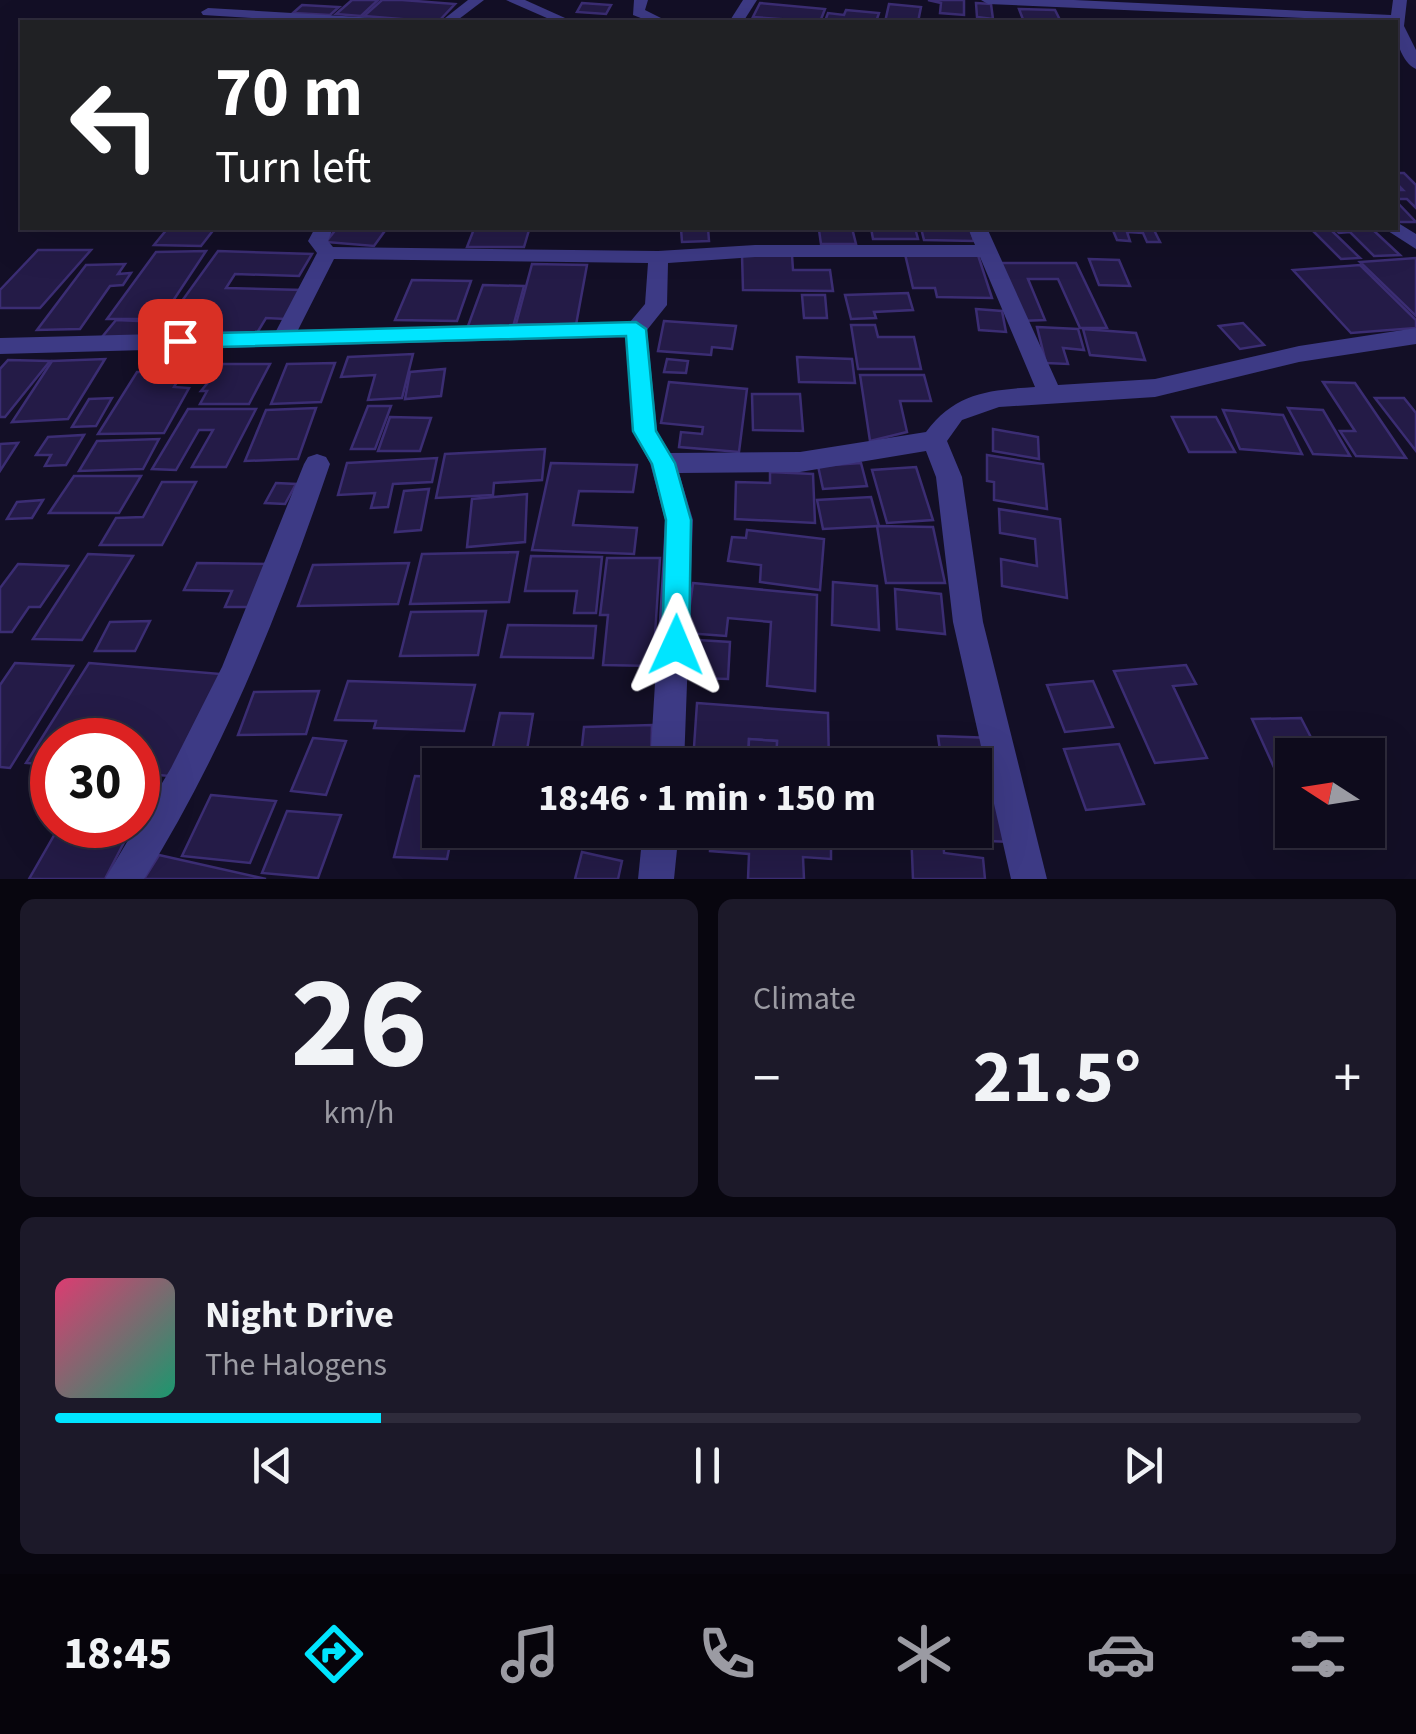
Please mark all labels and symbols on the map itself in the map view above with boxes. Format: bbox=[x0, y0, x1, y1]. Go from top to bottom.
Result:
pin bbox=[138, 299, 223, 384]
position arrow bbox=[624, 593, 728, 697]
speed limit sign: 30 bbox=[30, 718, 160, 848]
north arrow bbox=[1275, 738, 1385, 848]

